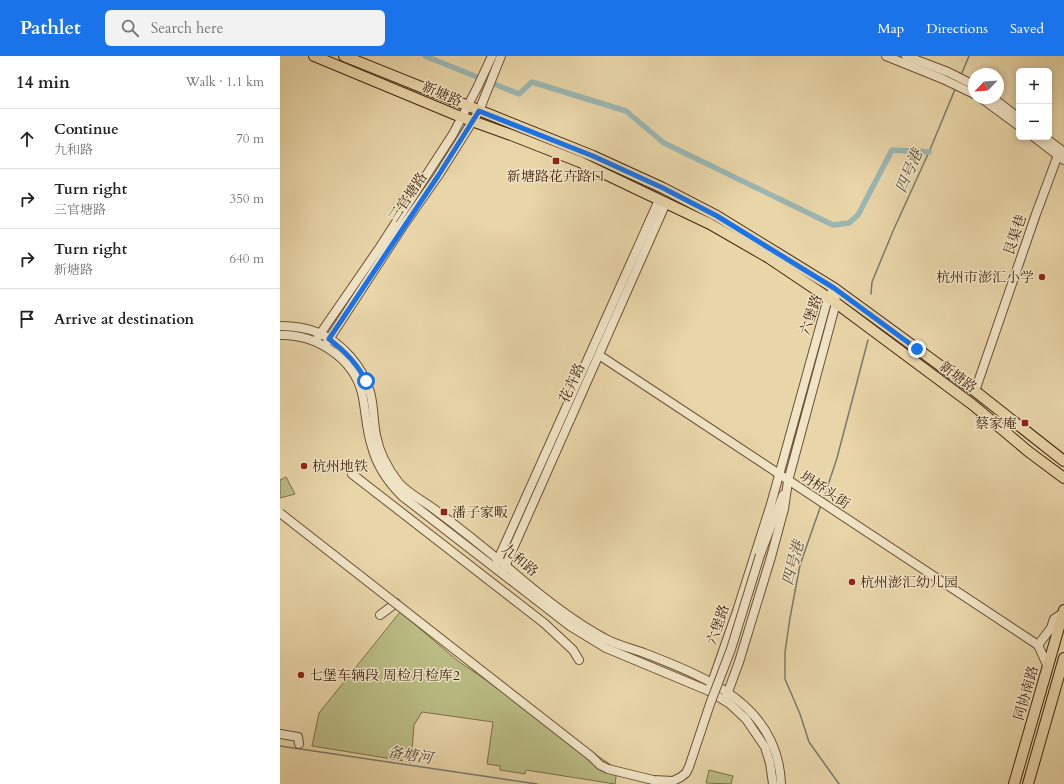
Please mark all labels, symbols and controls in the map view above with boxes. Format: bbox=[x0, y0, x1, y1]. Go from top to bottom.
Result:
search box bbox=[105, 10, 385, 46]
text: Pathlet bbox=[20, 15, 81, 41]
icon: search bbox=[119, 17, 141, 39]
text: Search here bbox=[151, 18, 223, 38]
text: Map bbox=[878, 19, 904, 38]
text: Directions bbox=[926, 19, 988, 38]
text: Saved bbox=[1010, 19, 1044, 38]
north arrow bbox=[968, 68, 1004, 104]
map controls bbox=[1016, 68, 1052, 140]
button: + bbox=[1016, 68, 1052, 104]
text: 14 min bbox=[16, 71, 70, 94]
text: Walk · 1.1 km bbox=[185, 73, 264, 91]
street label: 新塘路 bbox=[419, 77, 465, 111]
button: − bbox=[1016, 104, 1052, 140]
text: Continue bbox=[54, 119, 119, 139]
icon: ahead bbox=[16, 128, 38, 150]
text: 70 m bbox=[236, 130, 264, 148]
text: 九和路 bbox=[54, 141, 93, 159]
water label: 四号港 bbox=[891, 145, 928, 196]
marker: 新塘路花卉路口 bbox=[551, 156, 561, 166]
place label: 新塘路花卉路口 bbox=[507, 167, 605, 186]
street label: 三官塘路 bbox=[384, 168, 432, 226]
text: Turn right bbox=[54, 179, 127, 199]
icon: right bbox=[16, 188, 38, 210]
text: 350 m bbox=[230, 190, 264, 208]
text: 三官塘路 bbox=[54, 201, 106, 219]
street label: 艮渠巷 bbox=[999, 212, 1031, 258]
text: Turn right bbox=[54, 239, 127, 259]
icon: right bbox=[16, 248, 38, 270]
text: 640 m bbox=[230, 250, 264, 268]
text: 新塘路 bbox=[54, 261, 93, 279]
place label: 杭州市澎汇小学 bbox=[936, 268, 1034, 287]
marker: 杭州市澎汇小学 bbox=[1037, 272, 1047, 282]
street label: 六堡路 bbox=[795, 292, 827, 338]
icon: arrive bbox=[16, 308, 38, 330]
text: Arrive at destination bbox=[54, 309, 194, 329]
route end bbox=[908, 340, 926, 358]
street label: 新塘路 bbox=[936, 357, 980, 397]
street label: 花卉路 bbox=[555, 360, 589, 406]
route start bbox=[357, 372, 375, 390]
place label: 蔡家庵 bbox=[975, 414, 1017, 433]
marker: 蔡家庵 bbox=[1020, 418, 1030, 428]
place label: 杭州地铁 bbox=[312, 457, 368, 476]
marker: 杭州地铁 bbox=[299, 461, 309, 471]
street label: 坍桥头街 bbox=[796, 467, 854, 513]
place label: 潘子家畈 bbox=[452, 503, 508, 522]
marker: 潘子家畈 bbox=[439, 507, 449, 517]
water label: 四号港 bbox=[778, 537, 809, 587]
street label: 九和路 bbox=[498, 539, 542, 581]
place label: 杭州澎汇幼儿园 bbox=[860, 573, 958, 592]
marker: 杭州澎汇幼儿园 bbox=[847, 577, 857, 587]
street label: 六堡路 bbox=[702, 602, 734, 648]
street label: 同协南路 bbox=[1009, 663, 1043, 723]
place label: 七堡车辆段 周检月检库2 bbox=[309, 666, 460, 685]
marker: 七堡车辆段 周检月检库2 bbox=[296, 670, 306, 680]
water label: 备塘河 bbox=[386, 742, 437, 769]

